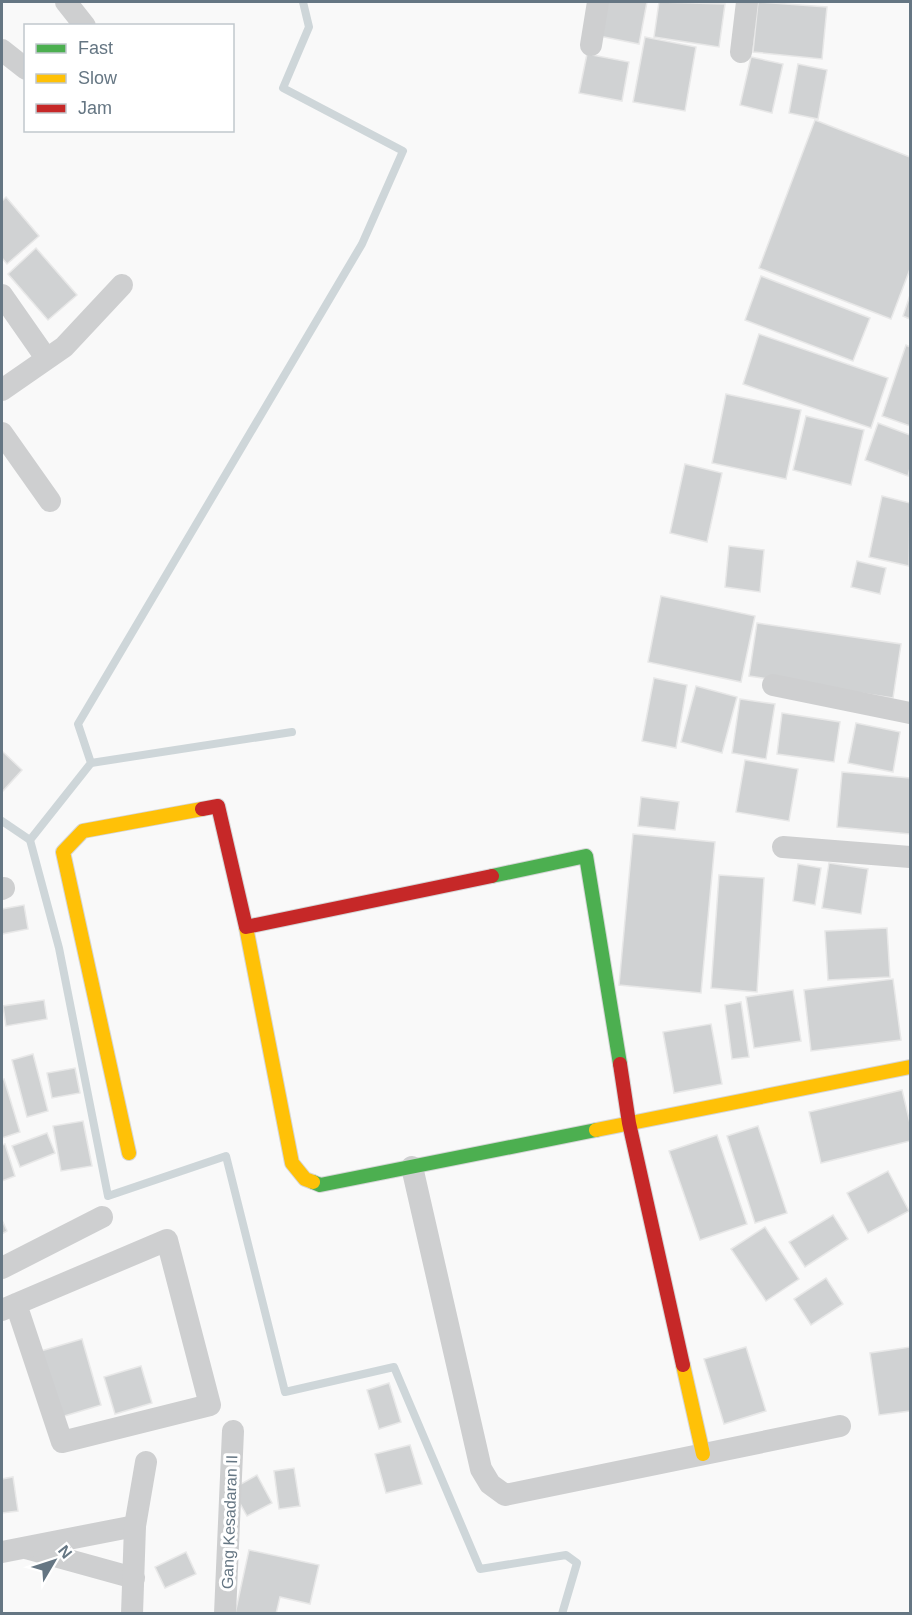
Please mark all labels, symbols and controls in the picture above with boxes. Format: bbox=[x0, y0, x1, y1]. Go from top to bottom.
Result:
legend bbox=[24, 24, 234, 132]
text: Fast bbox=[78, 38, 113, 58]
text: Slow bbox=[78, 68, 118, 88]
text: Jam bbox=[78, 98, 112, 118]
street label: Gang Kesadaran II bbox=[219, 1455, 240, 1589]
north arrow bbox=[24, 1531, 84, 1591]
text: N bbox=[55, 1542, 76, 1562]

